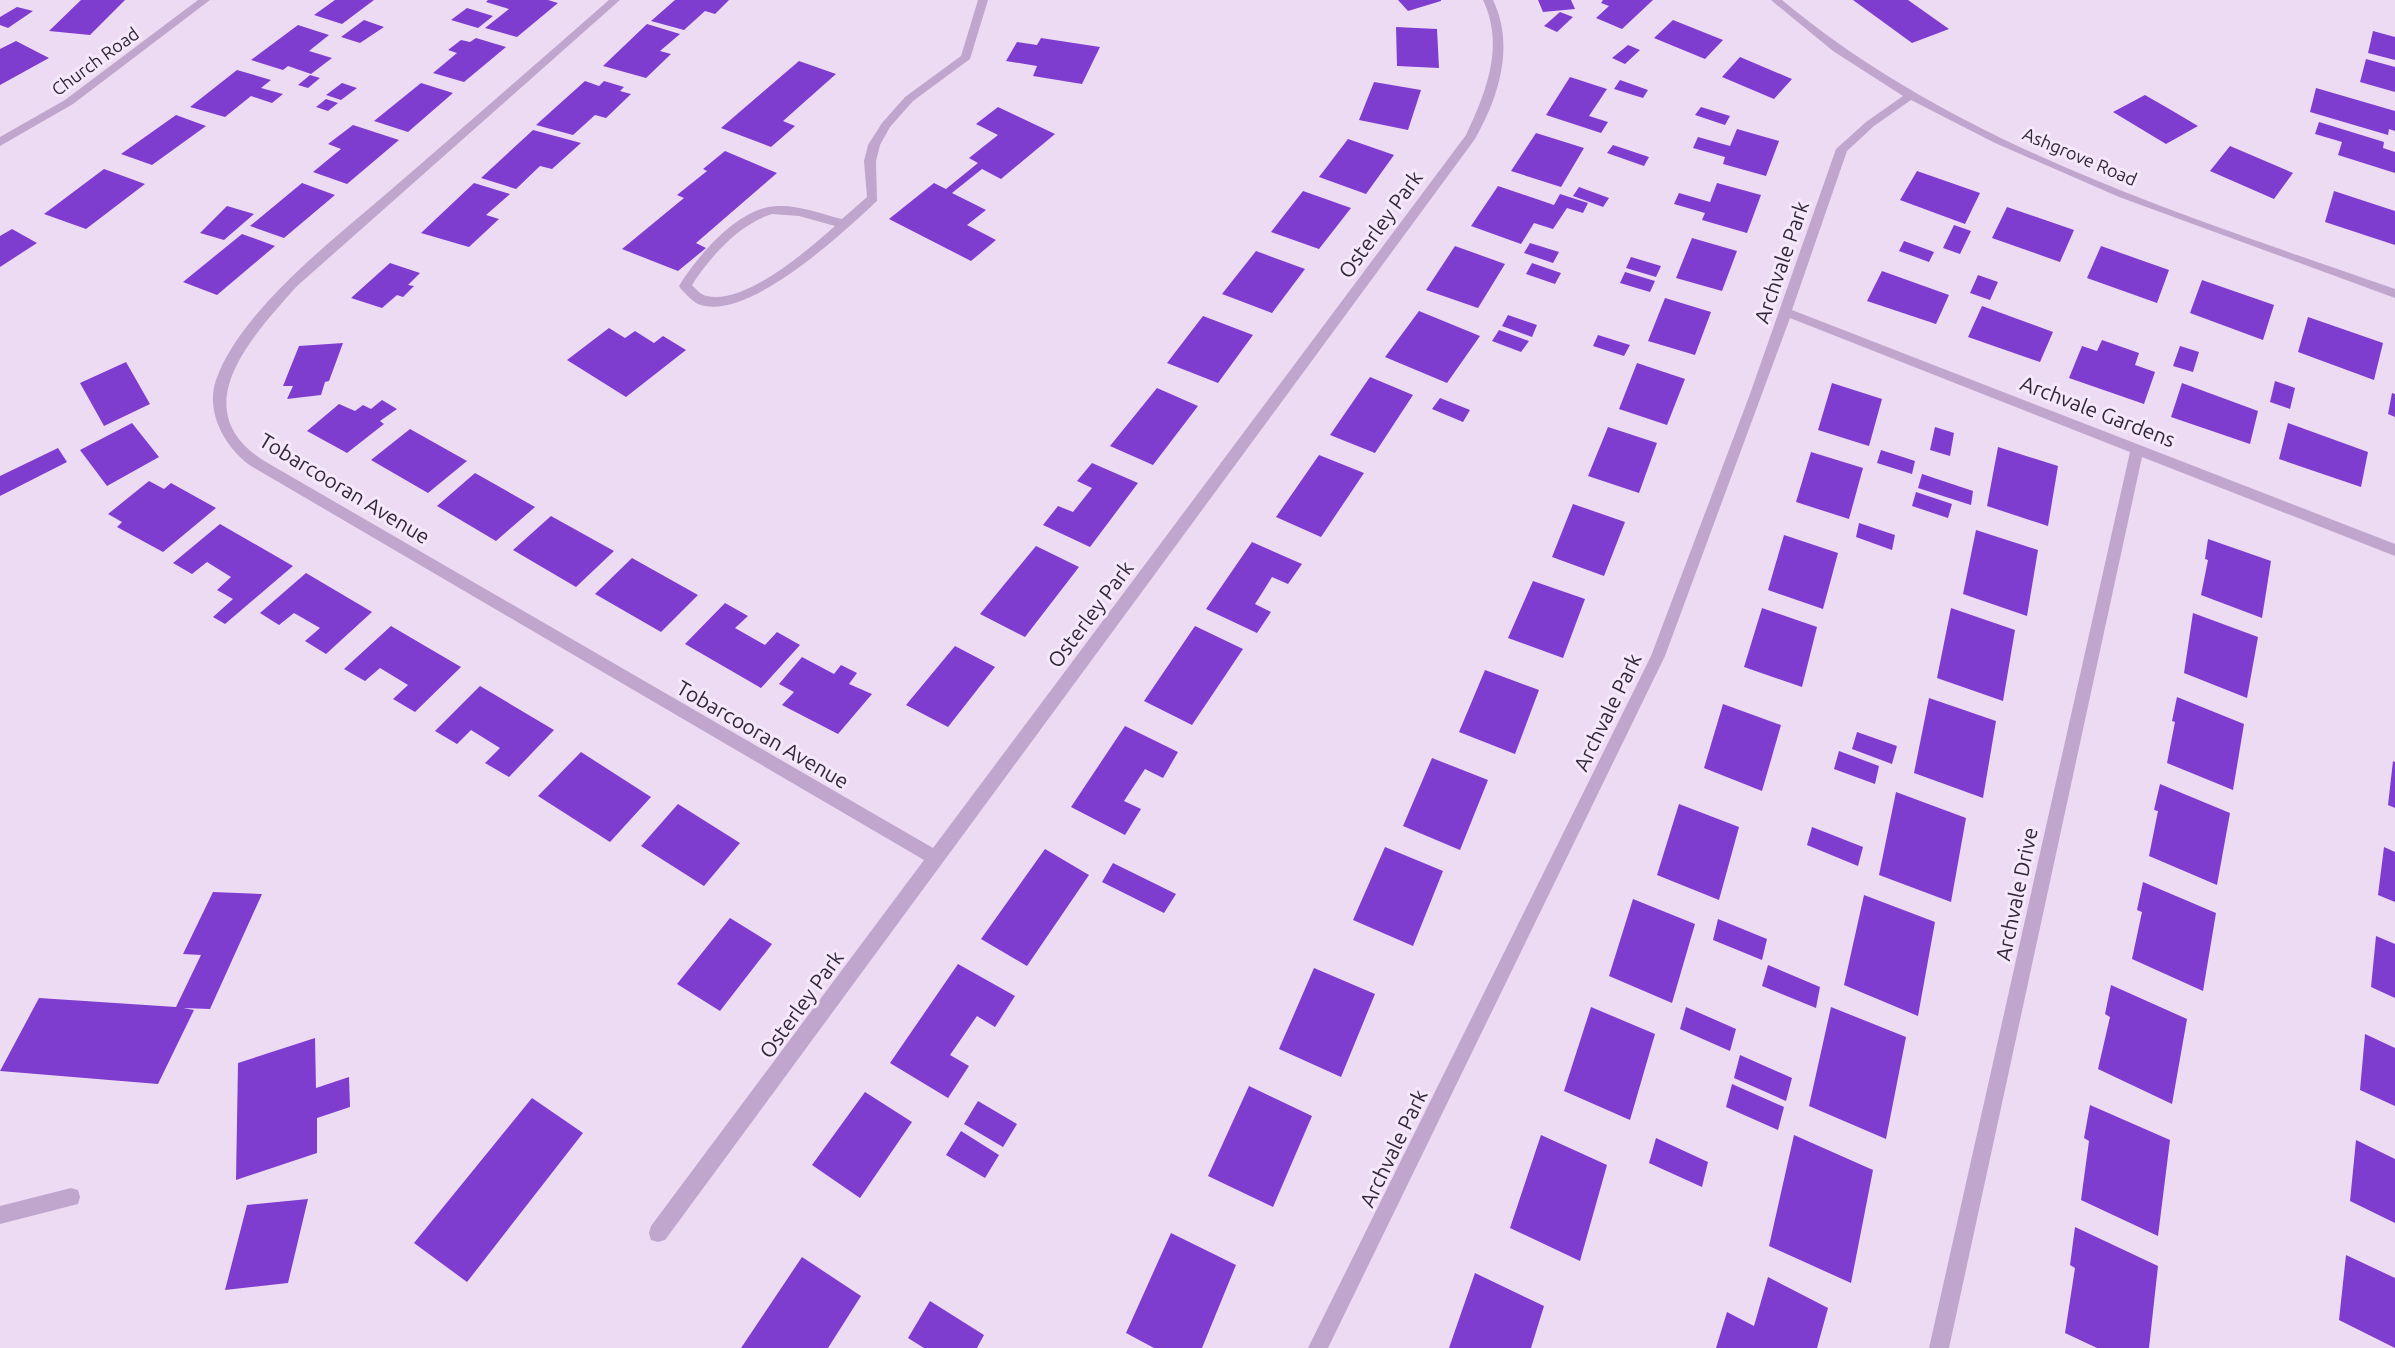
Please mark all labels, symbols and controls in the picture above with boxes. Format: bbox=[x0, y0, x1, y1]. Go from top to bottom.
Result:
street label: Church Road bbox=[48, 23, 142, 99]
street label: Ashgrove Road bbox=[2020, 123, 2140, 189]
street label: Osterley Park bbox=[1333, 165, 1427, 282]
street label: Archvale Park bbox=[1749, 197, 1813, 326]
street label: Archvale Gardens bbox=[2017, 370, 2179, 452]
street label: Tobarcooran Avenue bbox=[255, 428, 435, 548]
street label: Osterley Park bbox=[1042, 556, 1138, 672]
street label: Archvale Park bbox=[1568, 649, 1646, 775]
street label: Tobarcooran Avenue bbox=[673, 675, 853, 793]
street label: Archvale Drive bbox=[1990, 825, 2042, 963]
street label: Osterley Park bbox=[754, 945, 848, 1062]
street label: Archvale Park bbox=[1354, 1085, 1432, 1211]

